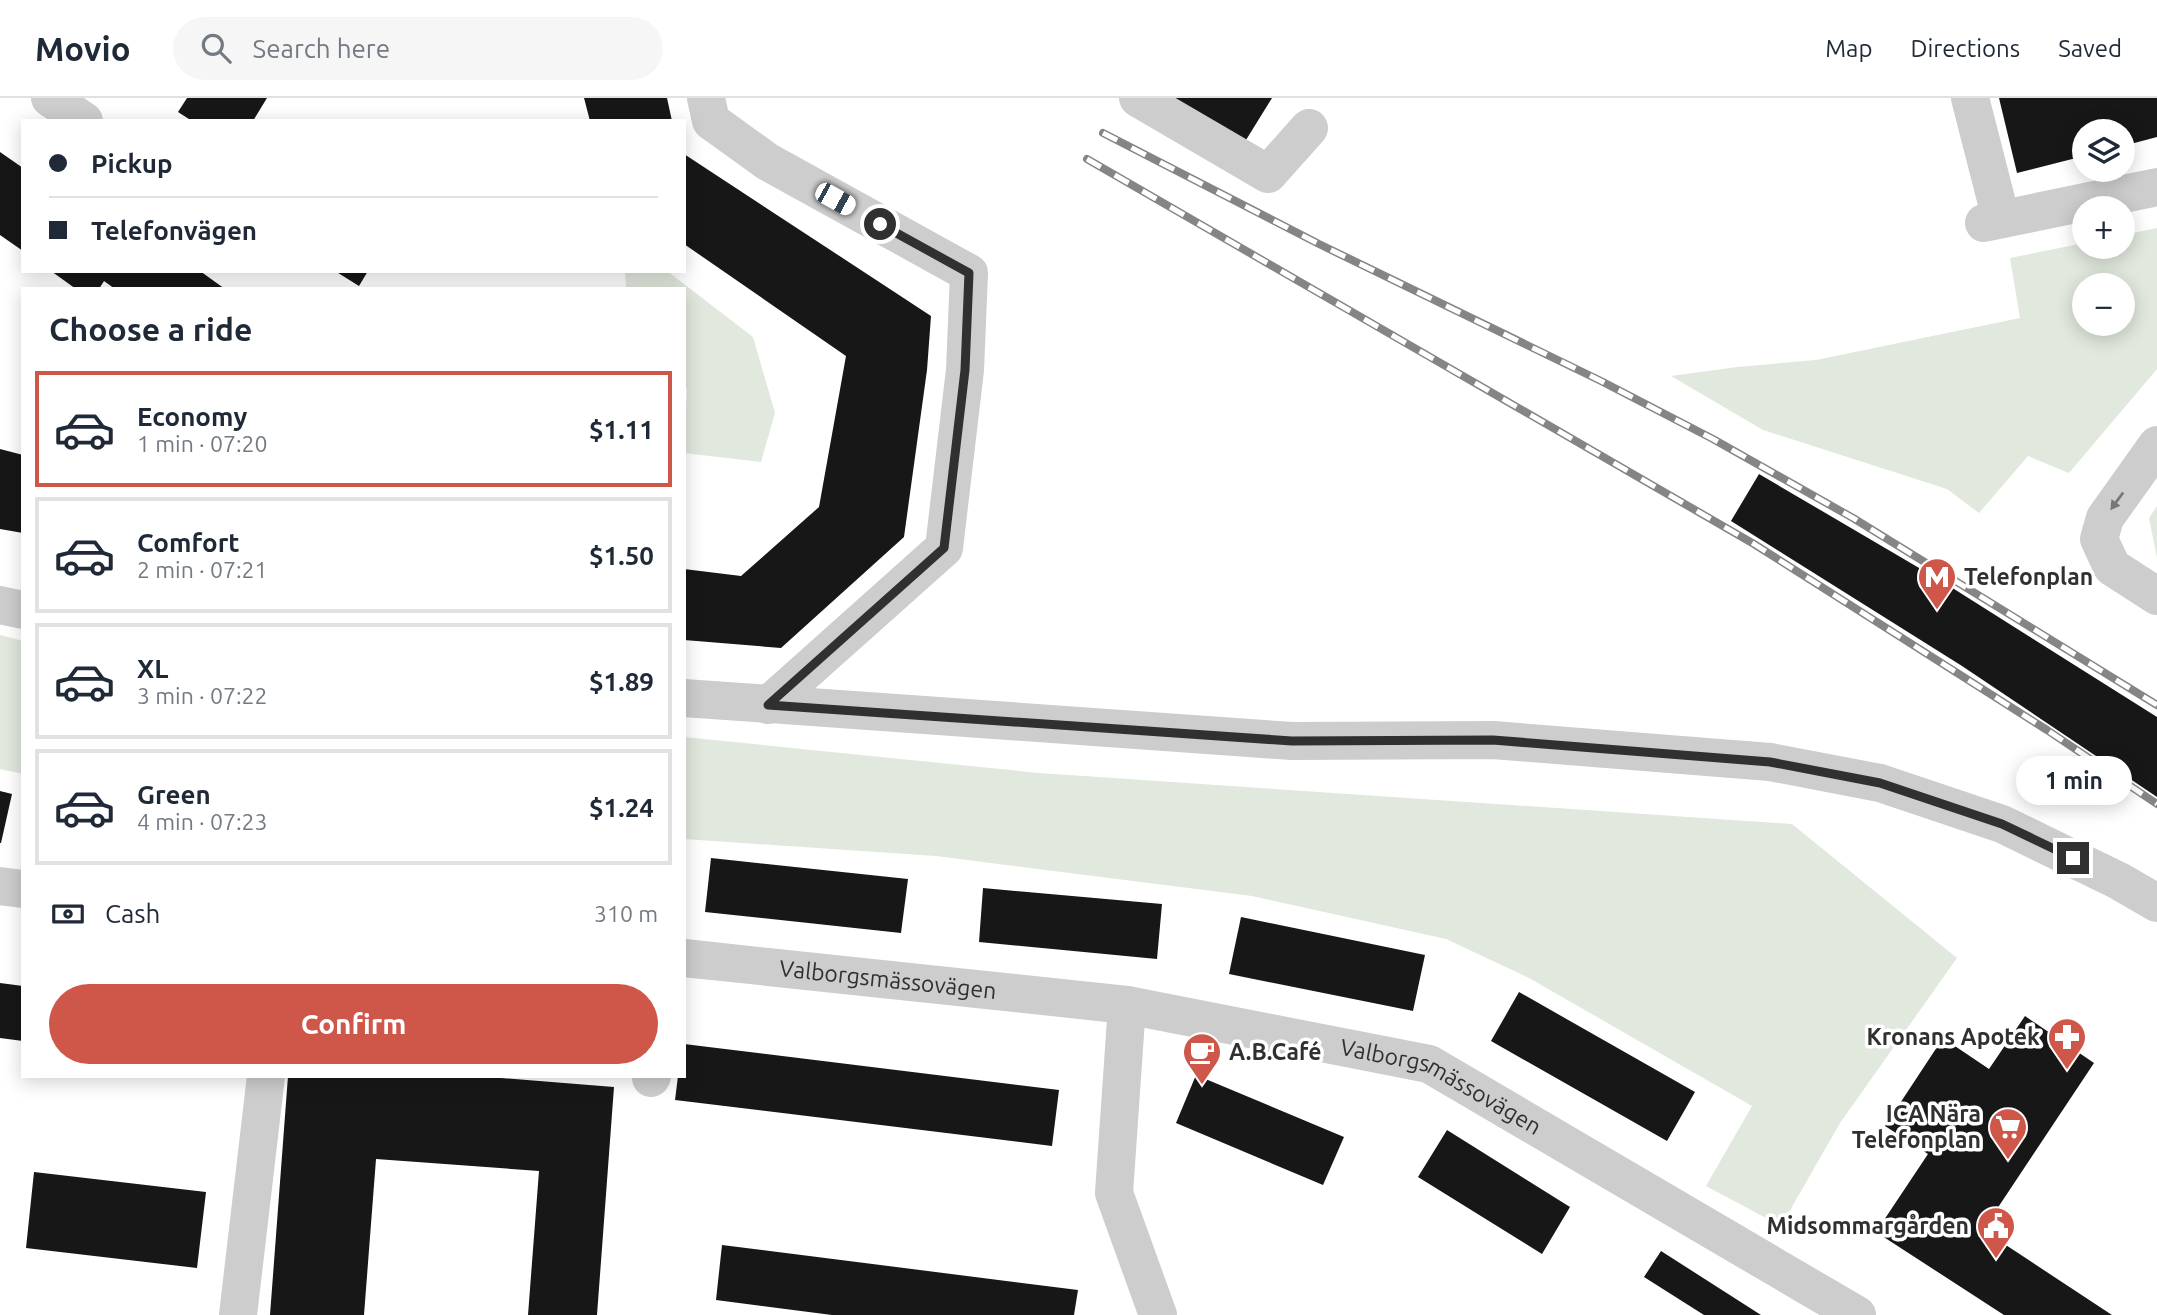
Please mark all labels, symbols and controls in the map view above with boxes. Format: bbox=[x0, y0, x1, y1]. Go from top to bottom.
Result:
search box bbox=[173, 17, 663, 80]
icon: search bbox=[197, 29, 235, 67]
text: Movio bbox=[35, 30, 131, 67]
text: Search here bbox=[253, 34, 390, 63]
text: Map bbox=[1825, 35, 1872, 62]
text: Directions bbox=[1910, 35, 2020, 62]
text: Saved bbox=[2058, 35, 2122, 62]
map controls bbox=[2072, 119, 2135, 336]
button: layers bbox=[2072, 119, 2135, 182]
text: Pickup bbox=[91, 149, 173, 178]
car bbox=[812, 180, 859, 218]
button: + bbox=[2072, 196, 2135, 259]
route start bbox=[864, 208, 896, 240]
text: Telefonvägen bbox=[91, 216, 257, 245]
button: − bbox=[2072, 273, 2135, 336]
text: Choose a ride bbox=[49, 311, 252, 347]
icon: car bbox=[53, 398, 116, 461]
text: Economy bbox=[137, 402, 247, 431]
text: $1.11 bbox=[589, 415, 654, 444]
text: 1 min · 07:20 bbox=[137, 431, 268, 456]
one-way arrow bbox=[2110, 491, 2124, 510]
icon: car bbox=[53, 524, 116, 587]
text: Comfort bbox=[137, 528, 240, 557]
text: $1.50 bbox=[589, 541, 654, 570]
metro station icon: Telefonplan bbox=[1916, 556, 1958, 611]
text: 2 min · 07:21 bbox=[137, 557, 268, 582]
place label: Telefonplan bbox=[1964, 564, 2093, 589]
icon: car bbox=[53, 650, 116, 713]
text: XL bbox=[137, 654, 168, 683]
text: $1.89 bbox=[589, 667, 654, 696]
text: 3 min · 07:22 bbox=[137, 683, 268, 708]
callout: 1 min bbox=[2015, 756, 2131, 806]
text: 1 min bbox=[2045, 768, 2103, 793]
icon: car bbox=[53, 776, 116, 839]
text: Green bbox=[137, 780, 211, 809]
text: $1.24 bbox=[589, 793, 654, 822]
text: 4 min · 07:23 bbox=[137, 809, 268, 834]
route end bbox=[2057, 842, 2089, 874]
icon: cash bbox=[49, 895, 87, 933]
text: Cash bbox=[105, 899, 160, 928]
text: 310 m bbox=[594, 901, 658, 926]
street label: Valborgsmässovägen bbox=[778, 955, 998, 1003]
button: Confirm bbox=[49, 984, 658, 1064]
pharmacy icon: Kronans Apotek bbox=[2046, 1016, 2088, 1071]
place label: Kronans Apotek bbox=[1866, 1024, 2040, 1049]
cafe icon: A.B.Café bbox=[1181, 1031, 1223, 1086]
street label: Valborgsmässovägen bbox=[1338, 1034, 1546, 1139]
place label: A.B.Café bbox=[1229, 1039, 1322, 1064]
place label: ICA Nära Telefonplan bbox=[1852, 1101, 1981, 1152]
supermarket icon: ICA Nära Telefonplan bbox=[1987, 1106, 2029, 1161]
public building icon: Midsommargården bbox=[1975, 1205, 2017, 1260]
place label: Midsommargården bbox=[1766, 1213, 1969, 1238]

